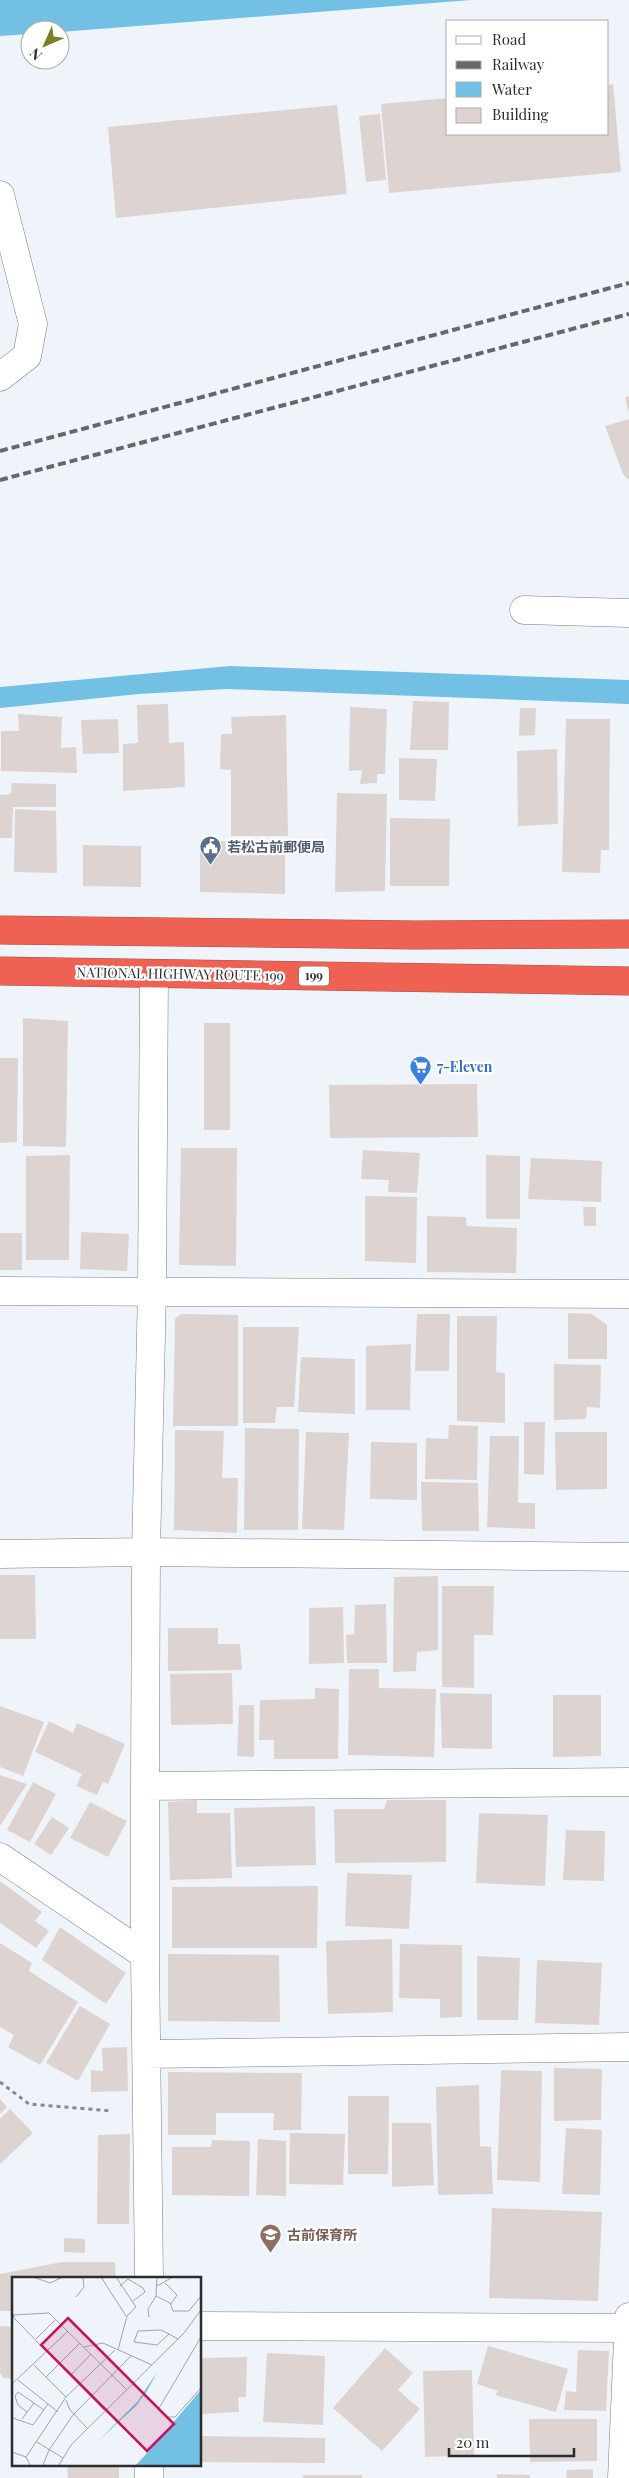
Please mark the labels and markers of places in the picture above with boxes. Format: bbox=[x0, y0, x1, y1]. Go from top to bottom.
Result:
public building icon: 若松古前郵便局 bbox=[199, 835, 223, 866]
place label: 若松古前郵便局 bbox=[227, 837, 325, 856]
supermarket icon: 7-Eleven bbox=[409, 1055, 433, 1086]
place label: 7-Eleven bbox=[437, 1057, 493, 1076]
school or university icon: 古前保育所 bbox=[259, 2223, 283, 2254]
place label: 古前保育所 bbox=[287, 2225, 357, 2244]

